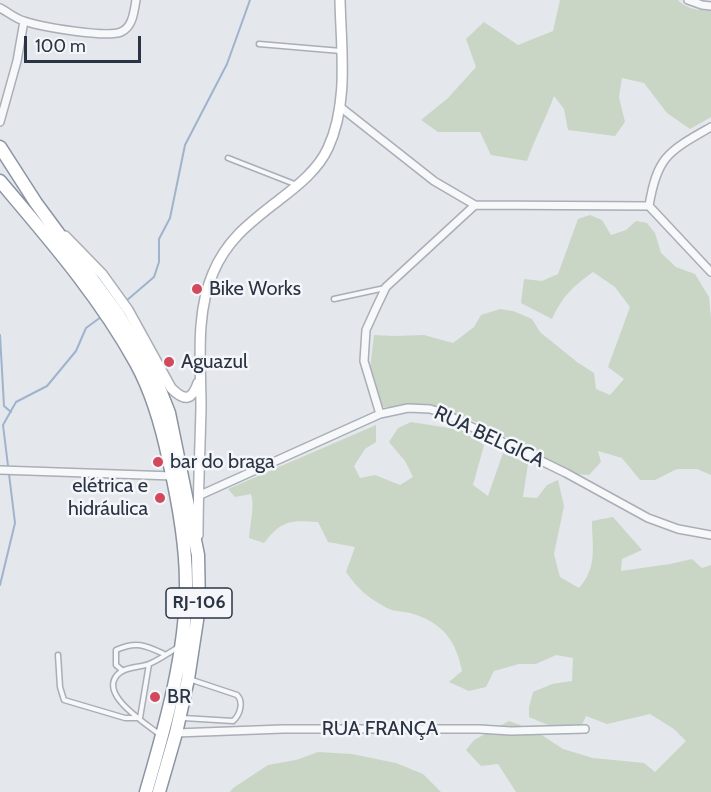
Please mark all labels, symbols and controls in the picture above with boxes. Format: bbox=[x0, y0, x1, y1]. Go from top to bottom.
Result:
scale bar bbox=[27, 24, 144, 62]
text: 100 m bbox=[35, 35, 86, 57]
place label: Bike Works bbox=[209, 277, 301, 301]
marker: Bike Works bbox=[190, 282, 204, 296]
place label: Aguazul bbox=[181, 350, 248, 374]
marker: Aguazul bbox=[162, 355, 176, 369]
street label: RUA BELGICA bbox=[430, 401, 548, 473]
place label: bar do braga bbox=[170, 450, 275, 474]
marker: bar do braga bbox=[151, 455, 165, 469]
place label: elétrica e hidráulica bbox=[68, 474, 148, 521]
marker: elétrica e hidráulica bbox=[153, 491, 167, 505]
road number: RJ-106 bbox=[166, 588, 232, 618]
place label: BR bbox=[167, 685, 191, 709]
marker: BR bbox=[148, 690, 162, 704]
street label: RUA FRANÇA bbox=[322, 717, 438, 741]

